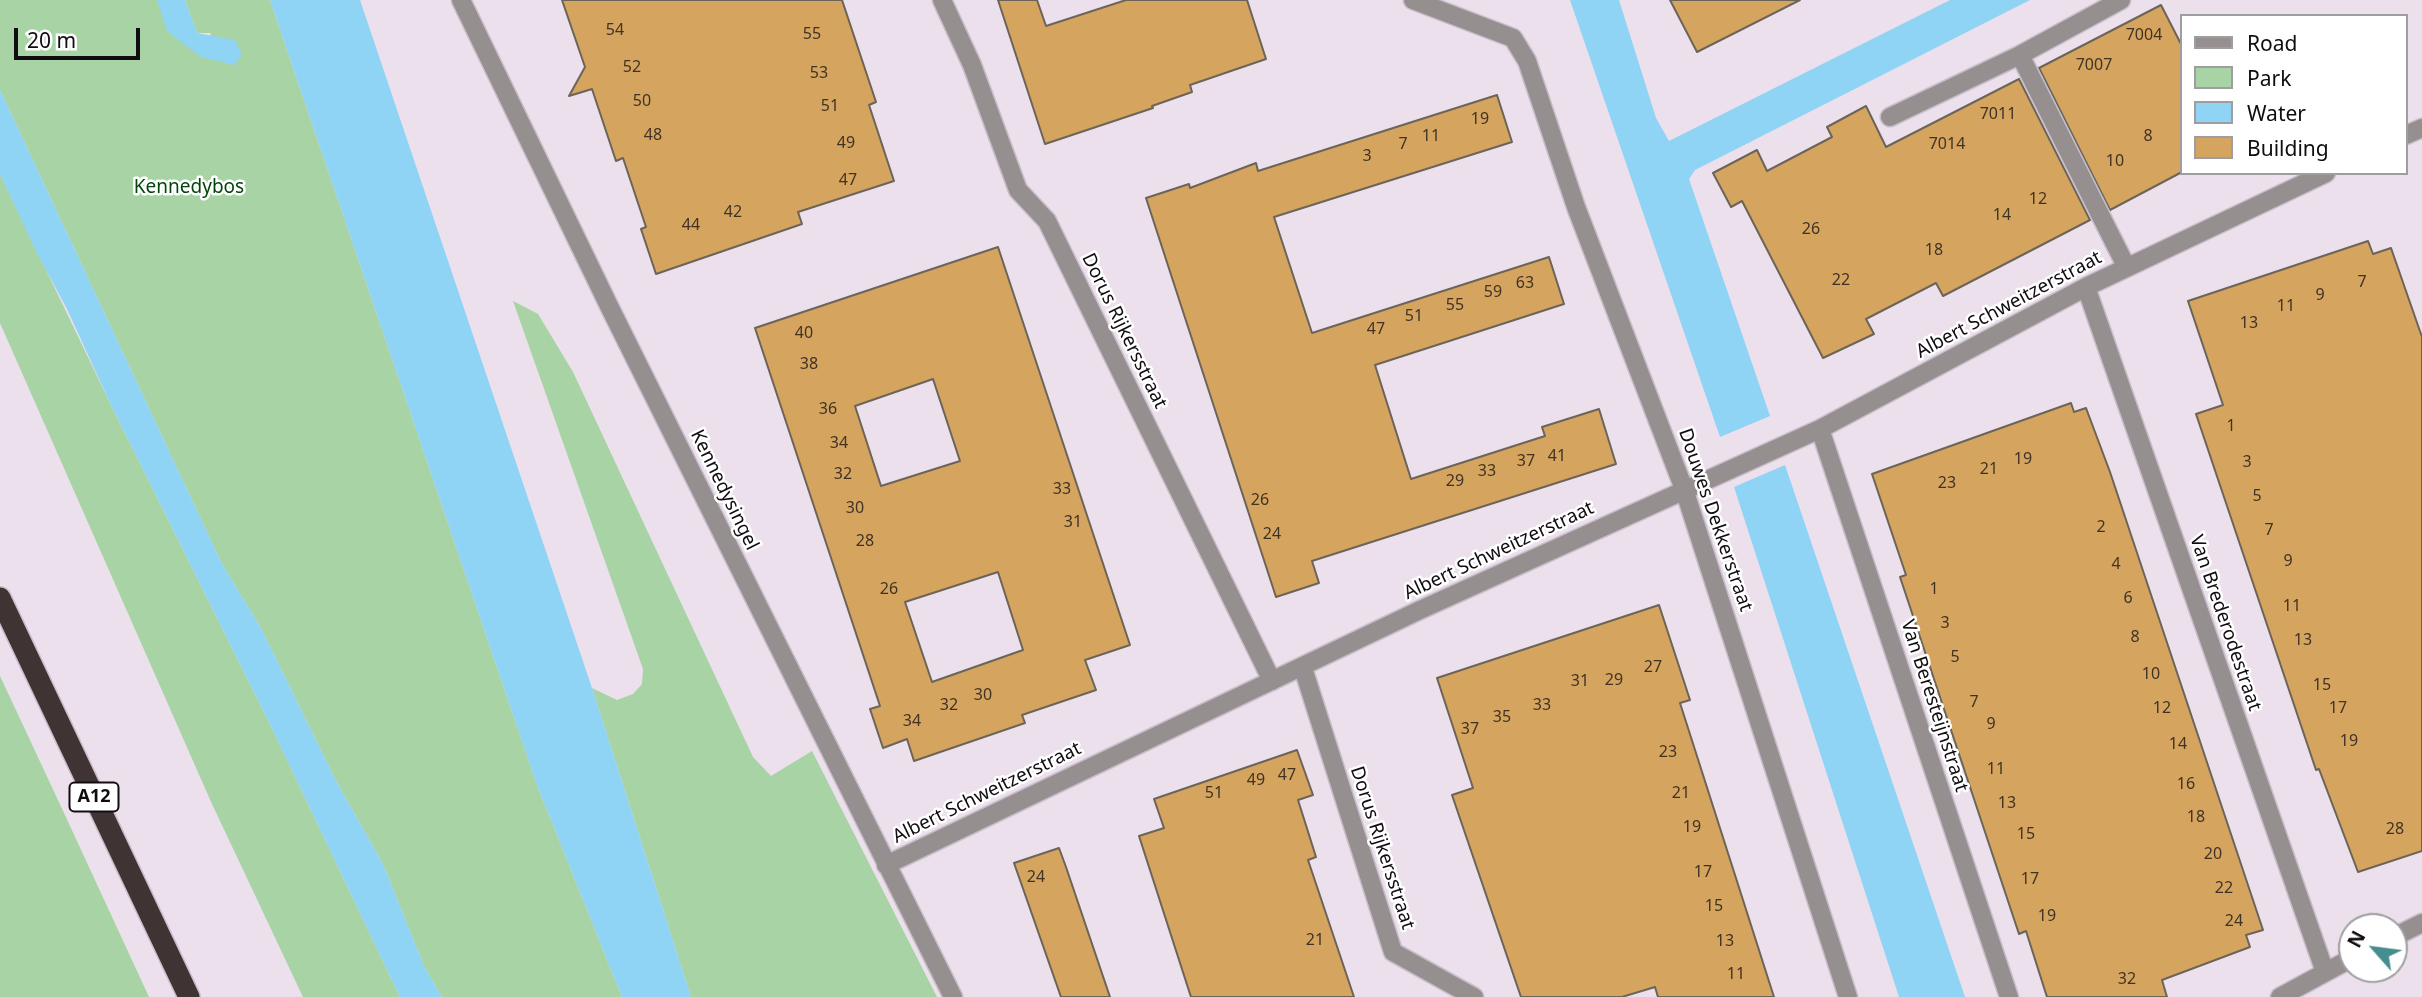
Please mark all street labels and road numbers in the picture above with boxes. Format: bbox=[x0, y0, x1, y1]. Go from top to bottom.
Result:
street label: Albert Schweitzerstraat bbox=[1912, 246, 2106, 364]
street label: Dorus Rijkersstraat bbox=[1076, 250, 1172, 412]
street label: Kennedysingel bbox=[685, 426, 763, 554]
street label: Douwes Dekkerstraat bbox=[1673, 426, 1757, 614]
street label: Albert Schweitzerstraat bbox=[1400, 497, 1598, 605]
street label: Van Brederodestraat bbox=[2184, 532, 2266, 714]
street label: Van Beresteijnstraat bbox=[1895, 617, 1973, 795]
street label: Albert Schweitzerstraat bbox=[889, 737, 1085, 849]
street label: Dorus Rijkersstraat bbox=[1345, 764, 1419, 932]
road number: A12 bbox=[70, 782, 119, 812]

